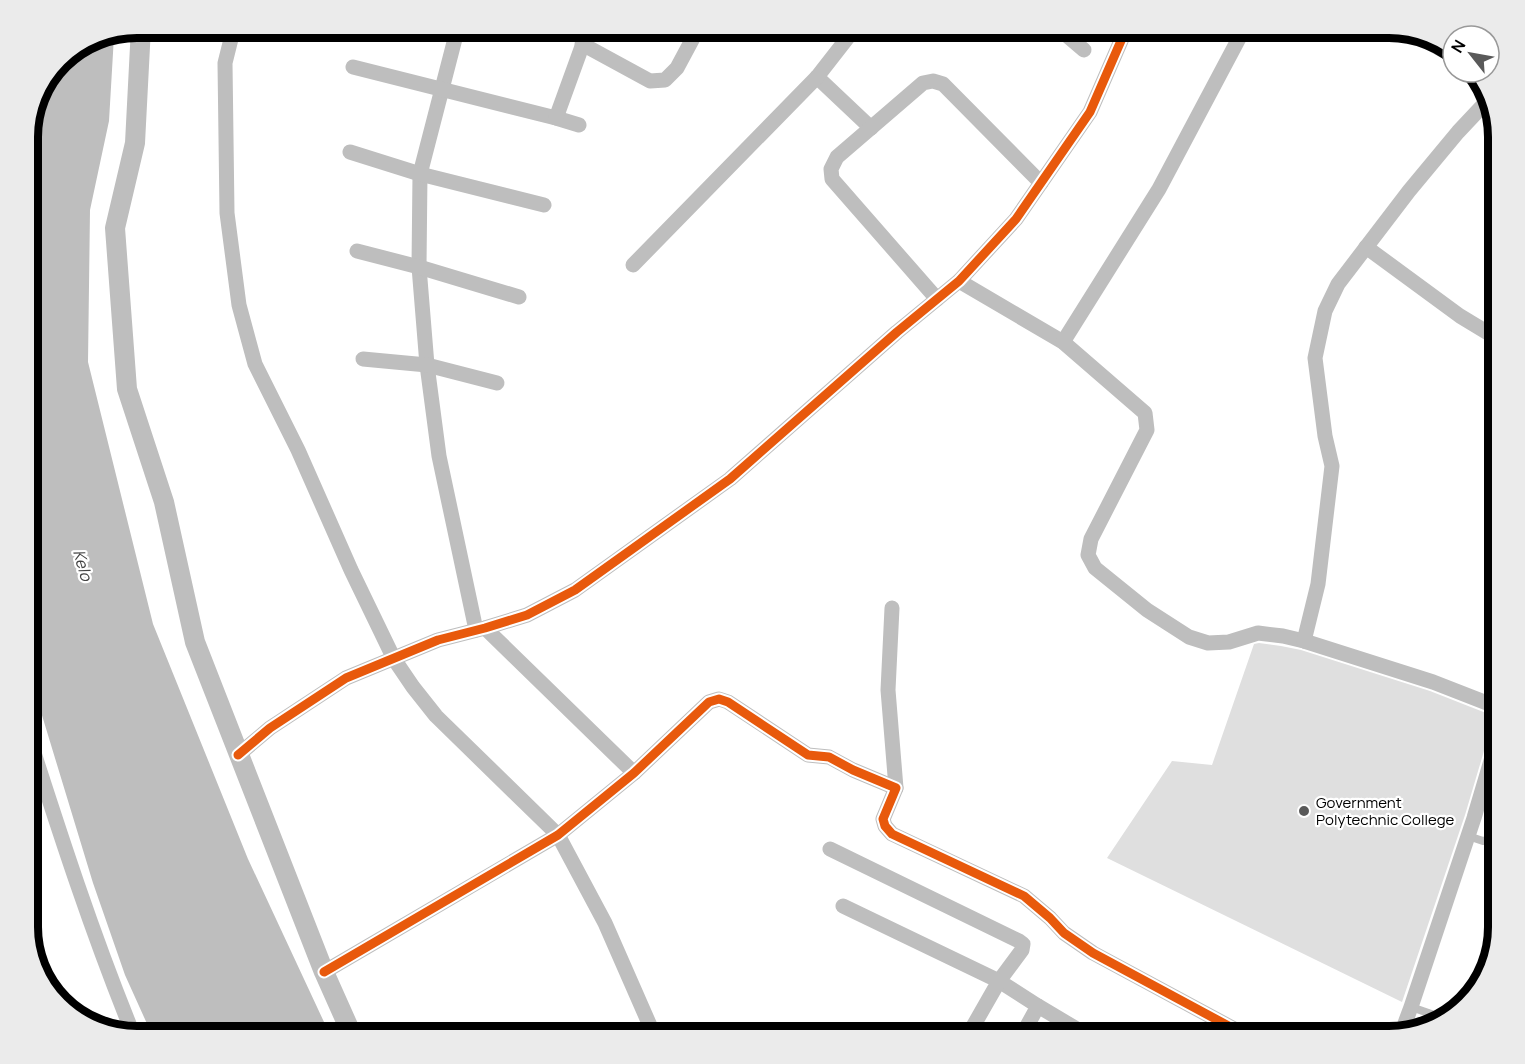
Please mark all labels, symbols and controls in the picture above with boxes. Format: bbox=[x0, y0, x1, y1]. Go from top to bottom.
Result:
north arrow bbox=[1441, 24, 1501, 84]
text: N bbox=[1446, 36, 1471, 57]
water label: Kelo bbox=[68, 547, 98, 585]
place label: Government Polytechnic College bbox=[1316, 792, 1455, 830]
marker: Government Polytechnic College bbox=[1297, 804, 1311, 818]

